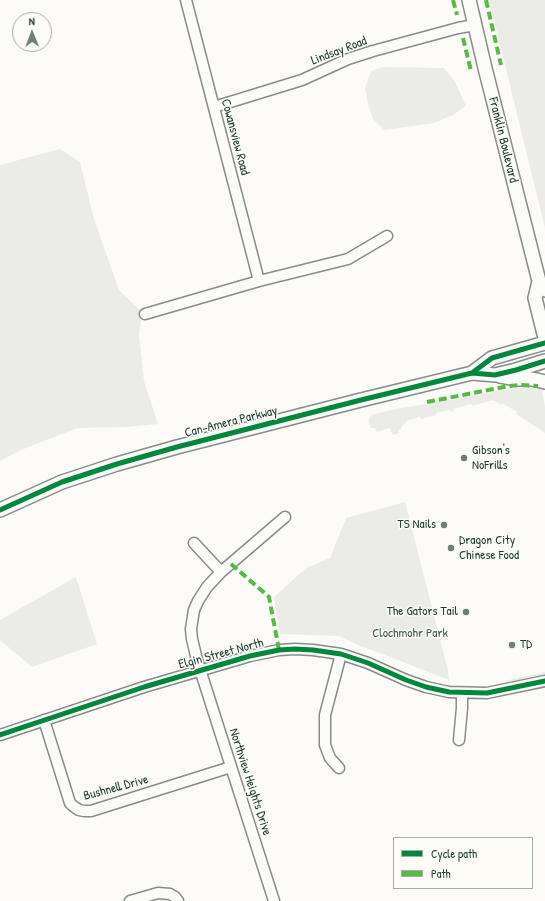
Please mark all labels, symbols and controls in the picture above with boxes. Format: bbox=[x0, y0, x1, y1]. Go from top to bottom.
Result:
north arrow bbox=[12, 12, 52, 52]
text: N bbox=[29, 14, 35, 28]
street label: Lindsay Road bbox=[309, 33, 369, 69]
street label: Franklin Boulevard bbox=[485, 96, 521, 184]
street label: Cowansview Road bbox=[217, 97, 253, 177]
street label: Can-Amera Parkway bbox=[183, 403, 279, 441]
place label: Gibson's NoFrills bbox=[472, 443, 510, 474]
marker: Gibson's NoFrills bbox=[459, 453, 469, 463]
place label: TS Nails bbox=[398, 517, 436, 533]
marker: TS Nails bbox=[439, 520, 449, 530]
place label: Dragon City Chinese Food bbox=[459, 533, 519, 564]
marker: Dragon City Chinese Food bbox=[446, 543, 456, 553]
place label: The Gators Tail bbox=[387, 604, 458, 620]
marker: The Gators Tail bbox=[461, 607, 471, 617]
park label: Clochmohr Park bbox=[372, 626, 448, 642]
street label: Elgin Street North bbox=[177, 635, 265, 673]
place label: TD bbox=[520, 637, 532, 653]
marker: TD bbox=[507, 640, 517, 650]
street label: Northview Heights Drive bbox=[225, 726, 275, 838]
street label: Bushnell Drive bbox=[82, 772, 150, 804]
legend bbox=[393, 837, 533, 889]
text: Cycle path bbox=[431, 845, 477, 862]
text: Path bbox=[431, 865, 451, 882]

